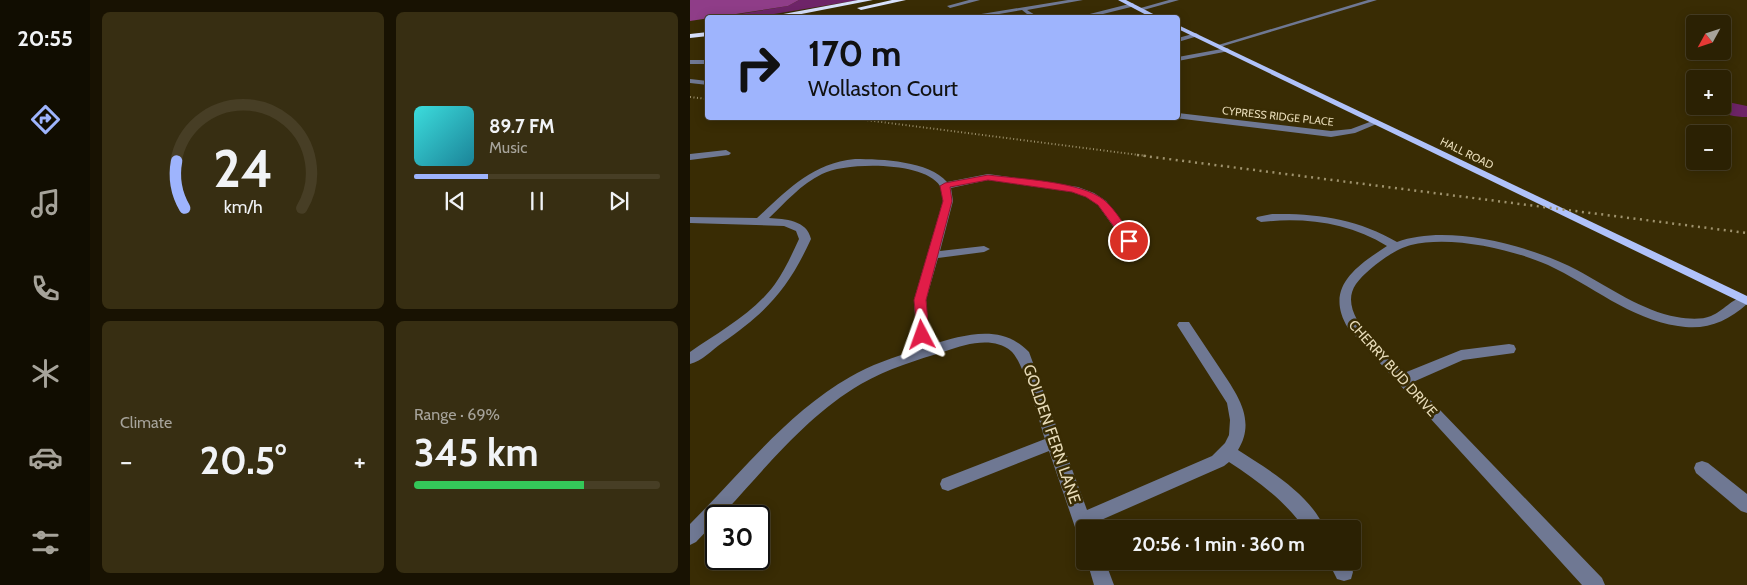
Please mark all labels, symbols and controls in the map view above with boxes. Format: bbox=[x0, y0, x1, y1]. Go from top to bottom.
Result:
north arrow bbox=[1686, 15, 1731, 60]
map controls bbox=[1686, 15, 1731, 170]
text: 20:55 bbox=[17, 25, 73, 52]
text: 170 m bbox=[808, 32, 901, 75]
icon: right bbox=[725, 35, 790, 100]
button: + bbox=[1686, 70, 1731, 115]
text: Wollaston Court bbox=[808, 75, 958, 102]
icon: directions bbox=[28, 102, 63, 137]
street label: CYPRESS RIDGE PLACE bbox=[1222, 103, 1334, 129]
text: 89.7 FM bbox=[489, 115, 555, 138]
button: − bbox=[1686, 125, 1731, 170]
street label: HALL ROAD bbox=[1438, 134, 1496, 172]
text: 24 bbox=[213, 137, 273, 200]
text: Music bbox=[489, 138, 527, 157]
icon: music bbox=[28, 186, 63, 221]
icon: previous bbox=[441, 187, 469, 215]
icon: pause bbox=[523, 187, 551, 215]
icon: next bbox=[605, 187, 633, 215]
text: km/h bbox=[223, 196, 263, 217]
pin bbox=[1108, 220, 1150, 262]
icon: arrive bbox=[1115, 227, 1143, 255]
icon: phone bbox=[28, 271, 63, 306]
position arrow bbox=[895, 308, 947, 360]
street label: CHERRY BUD DRIVE bbox=[1345, 316, 1441, 420]
icon: climate bbox=[28, 356, 63, 391]
street label: GOLDEN FERN LANE bbox=[1019, 362, 1085, 506]
text: Range · 69% bbox=[414, 405, 500, 424]
text: Climate bbox=[120, 413, 172, 432]
text: 345 km bbox=[414, 429, 539, 476]
text: 20.5° bbox=[200, 437, 286, 484]
icon: car bbox=[28, 440, 63, 475]
text: − bbox=[120, 444, 132, 478]
text: + bbox=[354, 444, 366, 478]
speed limit sign: 30 bbox=[705, 505, 770, 570]
icon: filters bbox=[28, 525, 63, 560]
text: 20:56 · 1 min · 360 m bbox=[1132, 533, 1305, 556]

